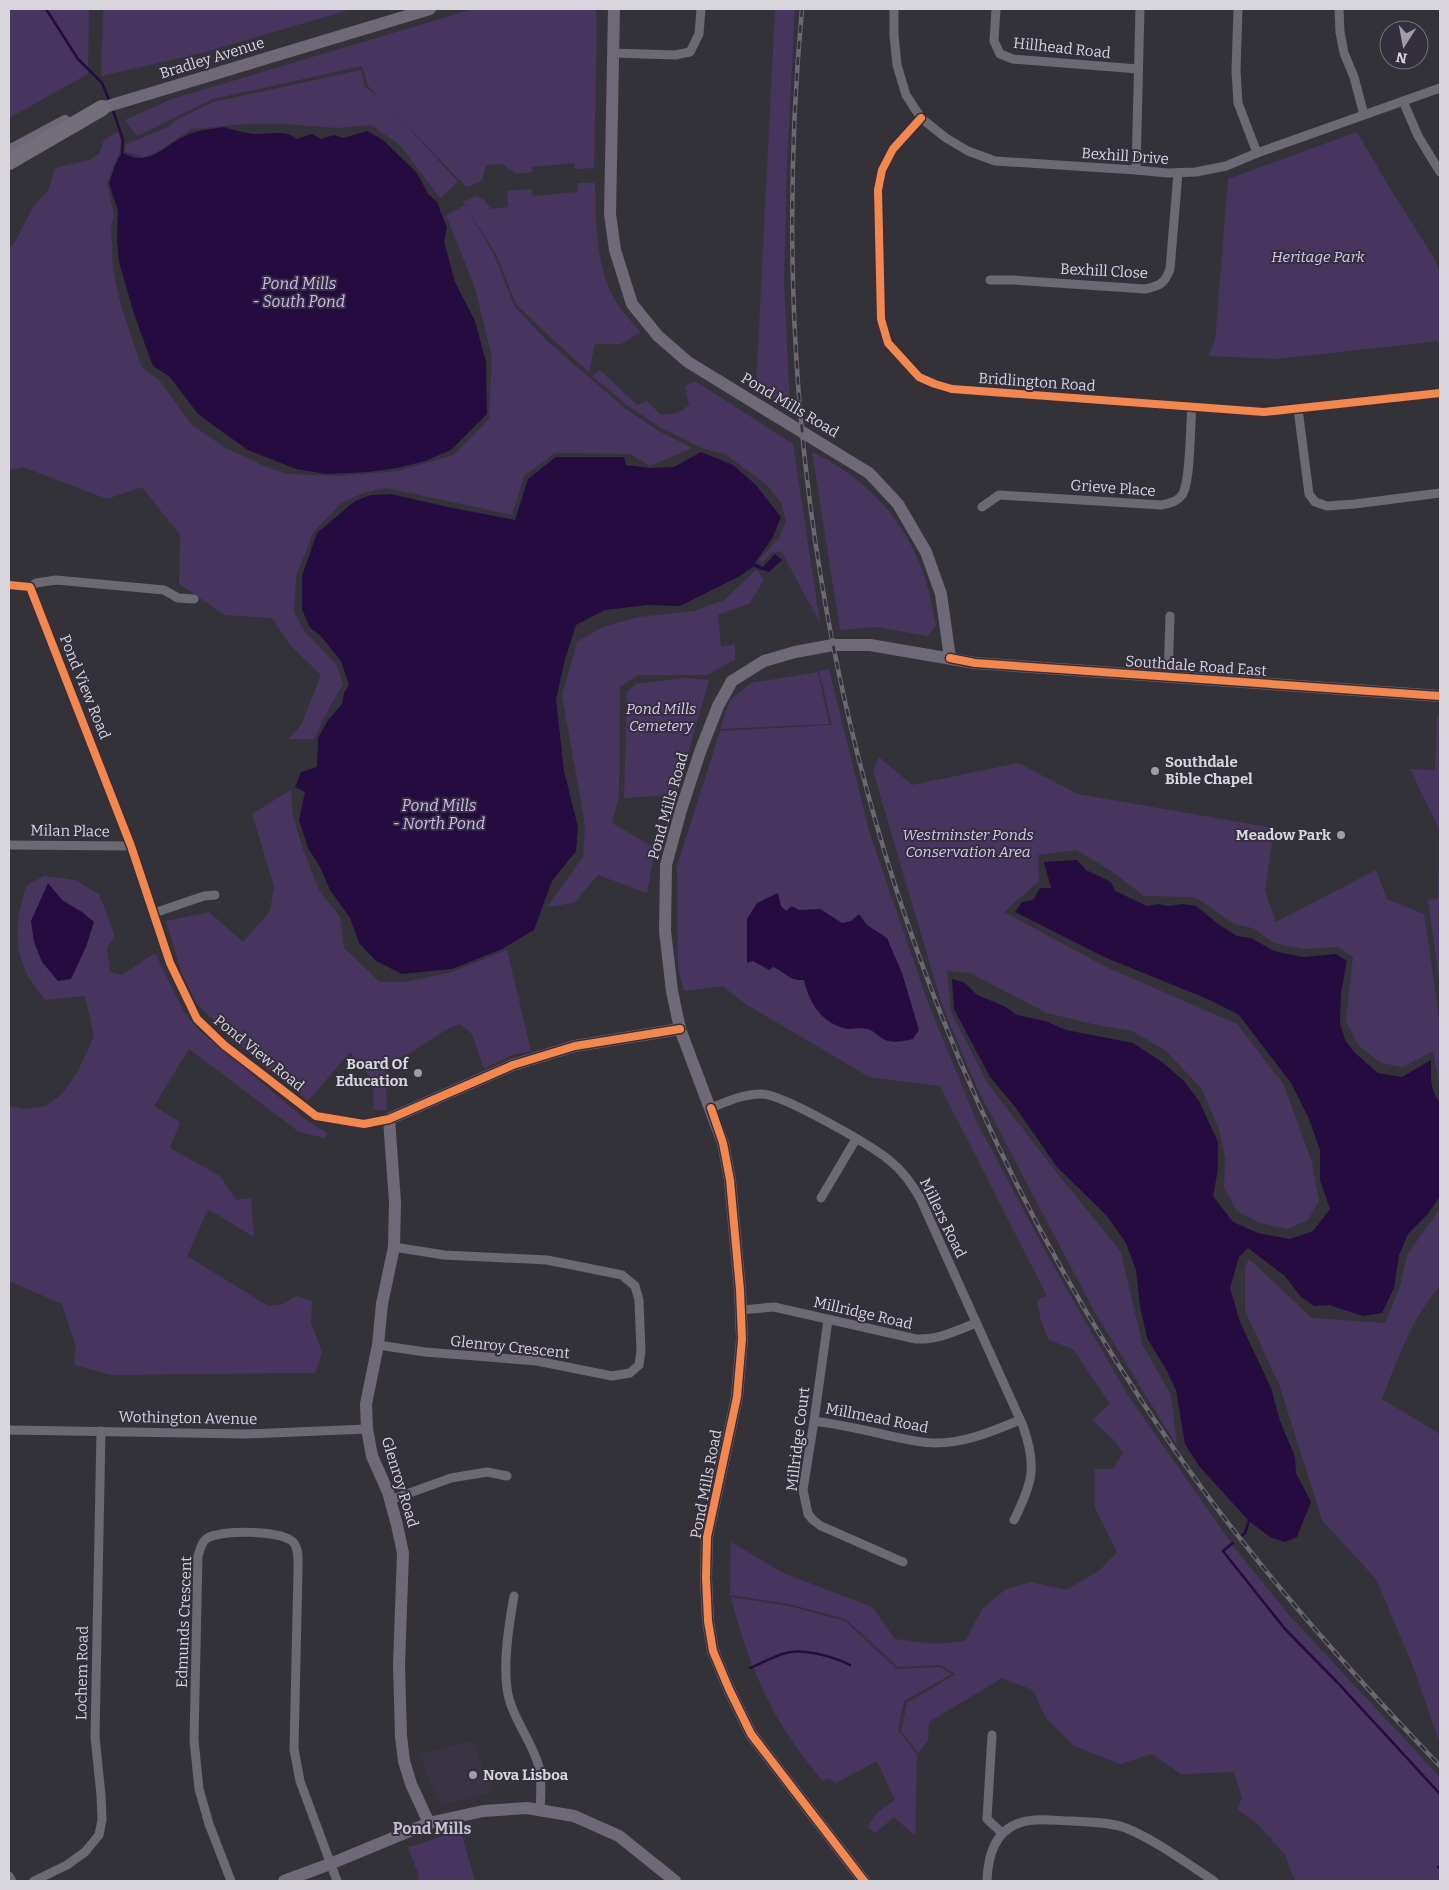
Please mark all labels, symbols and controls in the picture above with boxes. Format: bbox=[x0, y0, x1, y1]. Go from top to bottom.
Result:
north arrow bbox=[1379, 20, 1429, 70]
street label: Bradley Avenue bbox=[157, 34, 267, 82]
street label: Hillhead Road bbox=[1012, 34, 1112, 62]
text: N bbox=[1395, 48, 1409, 67]
street label: Bexhill Drive bbox=[1081, 144, 1169, 168]
park label: Heritage Park bbox=[1271, 248, 1366, 266]
street label: Bexhill Close bbox=[1059, 260, 1149, 282]
water label: Pond Mills - South Pond bbox=[253, 274, 345, 311]
street label: Pond Mills Road bbox=[738, 369, 842, 441]
street label: Bridlington Road bbox=[978, 369, 1096, 395]
street label: Grieve Place bbox=[1070, 476, 1156, 500]
street label: Pond View Road bbox=[56, 632, 114, 742]
street label: Southdale Road East bbox=[1125, 652, 1268, 680]
park label: Pond Mills Cemetery bbox=[626, 700, 696, 735]
street label: Pond Mills Road bbox=[644, 750, 692, 862]
place label: Southdale Bible Chapel bbox=[1165, 753, 1253, 788]
marker: Southdale Bible Chapel bbox=[1149, 765, 1161, 777]
water label: Pond Mills - North Pond bbox=[393, 796, 485, 833]
street label: Milan Place bbox=[30, 821, 110, 841]
park label: Westminster Ponds Conservation Area bbox=[902, 826, 1034, 861]
place label: Meadow Park bbox=[1236, 826, 1331, 844]
marker: Meadow Park bbox=[1335, 829, 1347, 841]
street label: Pond View Road bbox=[210, 1011, 308, 1095]
place label: Board Of Education bbox=[336, 1055, 409, 1090]
marker: Board Of Education bbox=[412, 1067, 424, 1079]
street label: Millers Road bbox=[916, 1175, 970, 1261]
street label: Millridge Road bbox=[812, 1293, 914, 1333]
street label: Glenroy Crescent bbox=[449, 1332, 571, 1362]
street label: Millridge Court bbox=[783, 1385, 813, 1492]
street label: Millmead Road bbox=[824, 1399, 930, 1437]
street label: Wothington Avenue bbox=[118, 1408, 258, 1428]
street label: Pond Mills Road bbox=[687, 1428, 725, 1540]
street label: Glenroy Road bbox=[378, 1435, 422, 1530]
street label: Edmunds Crescent bbox=[173, 1555, 195, 1688]
street label: Lochem Road bbox=[72, 1626, 92, 1720]
place label: Nova Lisboa bbox=[483, 1766, 569, 1784]
marker: Nova Lisboa bbox=[467, 1769, 479, 1781]
district label: Pond Mills bbox=[393, 1819, 471, 1838]

